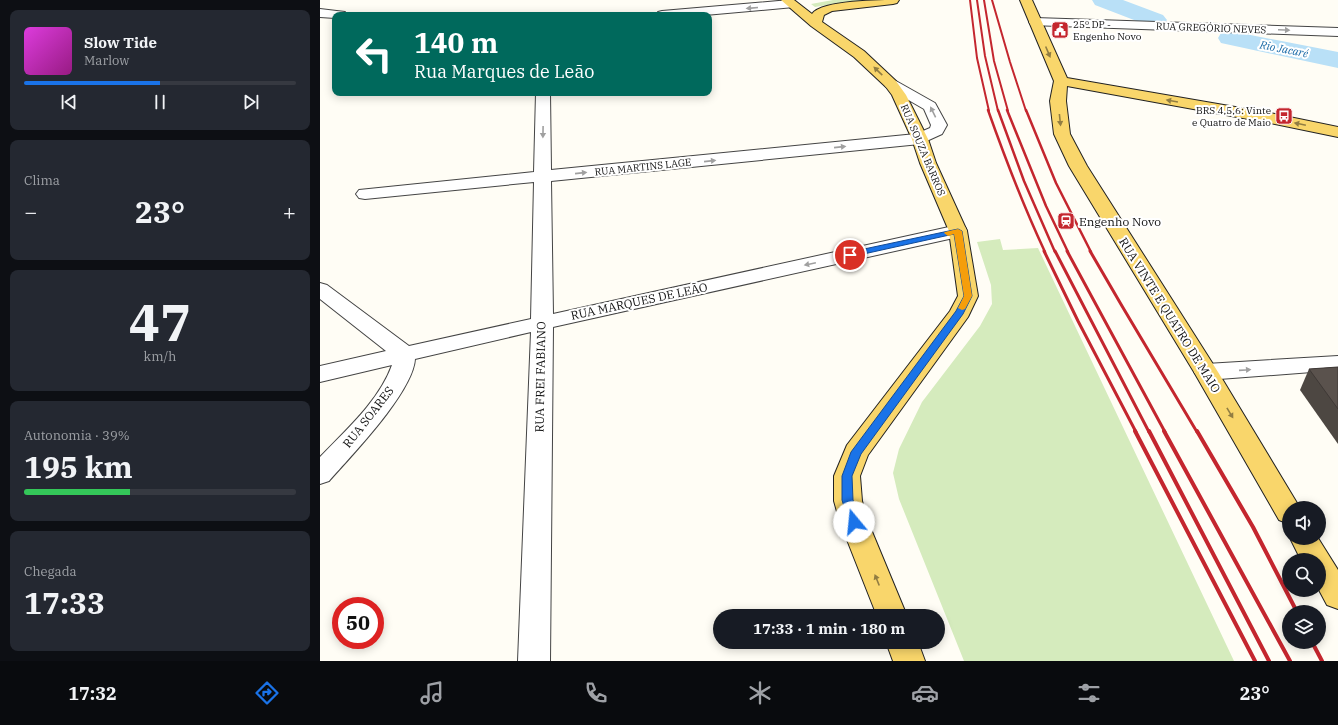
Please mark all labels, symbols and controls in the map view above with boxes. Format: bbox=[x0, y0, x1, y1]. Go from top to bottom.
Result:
one-way arrow bbox=[746, 4, 758, 11]
place label: 25º DP - Engenho Novo bbox=[1073, 18, 1142, 43]
public building icon: 25º DP - Engenho Novo bbox=[1050, 20, 1070, 40]
street label: RUA GREGÓRIO NEVES bbox=[1156, 20, 1267, 36]
text: 140 m bbox=[414, 24, 498, 61]
one-way arrow bbox=[1278, 27, 1291, 33]
icon: left bbox=[348, 28, 400, 80]
text: Slow Tide bbox=[84, 33, 157, 52]
water label: Rio Jacaré bbox=[1258, 37, 1310, 61]
one-way arrow bbox=[1045, 46, 1051, 57]
text: Marlow bbox=[84, 52, 129, 69]
text: Rua Marques de Leão bbox=[414, 60, 594, 83]
one-way arrow bbox=[873, 66, 883, 76]
icon: previous bbox=[58, 91, 80, 113]
icon: pause bbox=[149, 91, 171, 113]
icon: next bbox=[240, 91, 262, 113]
one-way arrow bbox=[1166, 97, 1178, 103]
street label: RUA SOUZA BARROS bbox=[898, 102, 948, 198]
place label: BRS 4,5,6: Vinte e Quatro de Maio bbox=[1192, 104, 1271, 129]
bus stop icon: BRS 4,5,6: Vinte e Quatro de Maio bbox=[1274, 106, 1294, 126]
one-way arrow bbox=[930, 107, 936, 118]
one-way arrow bbox=[1057, 114, 1064, 126]
one-way arrow bbox=[1294, 120, 1306, 126]
one-way arrow bbox=[540, 126, 546, 139]
one-way arrow bbox=[834, 144, 846, 151]
street label: RUA MARTINS LAGE bbox=[594, 155, 692, 179]
one-way arrow bbox=[704, 158, 717, 164]
one-way arrow bbox=[575, 170, 587, 177]
text: Clima bbox=[24, 172, 60, 189]
text: 23° bbox=[135, 192, 185, 231]
text: − bbox=[24, 197, 37, 226]
text: + bbox=[283, 197, 296, 226]
station icon: Engenho Novo bbox=[1056, 211, 1076, 231]
place label: Engenho Novo bbox=[1079, 214, 1161, 229]
street label: RUA VINTE E QUATRO DE MAIO bbox=[1116, 235, 1224, 395]
pin bbox=[833, 238, 867, 272]
icon: arrive bbox=[839, 244, 861, 266]
one-way arrow bbox=[804, 261, 817, 267]
street label: RUA MARQUES DE LEÃO bbox=[569, 279, 709, 323]
text: 47 bbox=[129, 288, 191, 355]
street label: RUA FREI FABIANO bbox=[532, 321, 548, 433]
text: km/h bbox=[144, 348, 176, 365]
one-way arrow bbox=[1239, 366, 1251, 373]
street label: RUA SOARES bbox=[339, 383, 397, 451]
one-way arrow bbox=[1226, 407, 1233, 419]
text: Autonomia · 39% bbox=[24, 427, 130, 444]
text: 195 km bbox=[24, 447, 133, 486]
position arrow bbox=[833, 501, 875, 543]
map controls bbox=[1282, 501, 1326, 649]
button: sound bbox=[1282, 501, 1326, 545]
button: search bbox=[1282, 553, 1326, 597]
text: Chegada bbox=[24, 563, 77, 580]
one-way arrow bbox=[874, 573, 880, 585]
text: 17:33 bbox=[24, 583, 105, 622]
speed limit sign: 50 bbox=[332, 597, 384, 649]
button: layers bbox=[1282, 605, 1326, 649]
text: 17:33 · 1 min · 180 m bbox=[753, 619, 905, 638]
icon: directions bbox=[253, 679, 281, 707]
icon: music bbox=[418, 679, 446, 707]
icon: phone bbox=[582, 679, 610, 707]
icon: climate bbox=[746, 679, 774, 707]
icon: car bbox=[911, 679, 939, 707]
icon: filters bbox=[1075, 679, 1103, 707]
text: 17:32 bbox=[68, 682, 117, 705]
text: 23° bbox=[1240, 682, 1270, 705]

